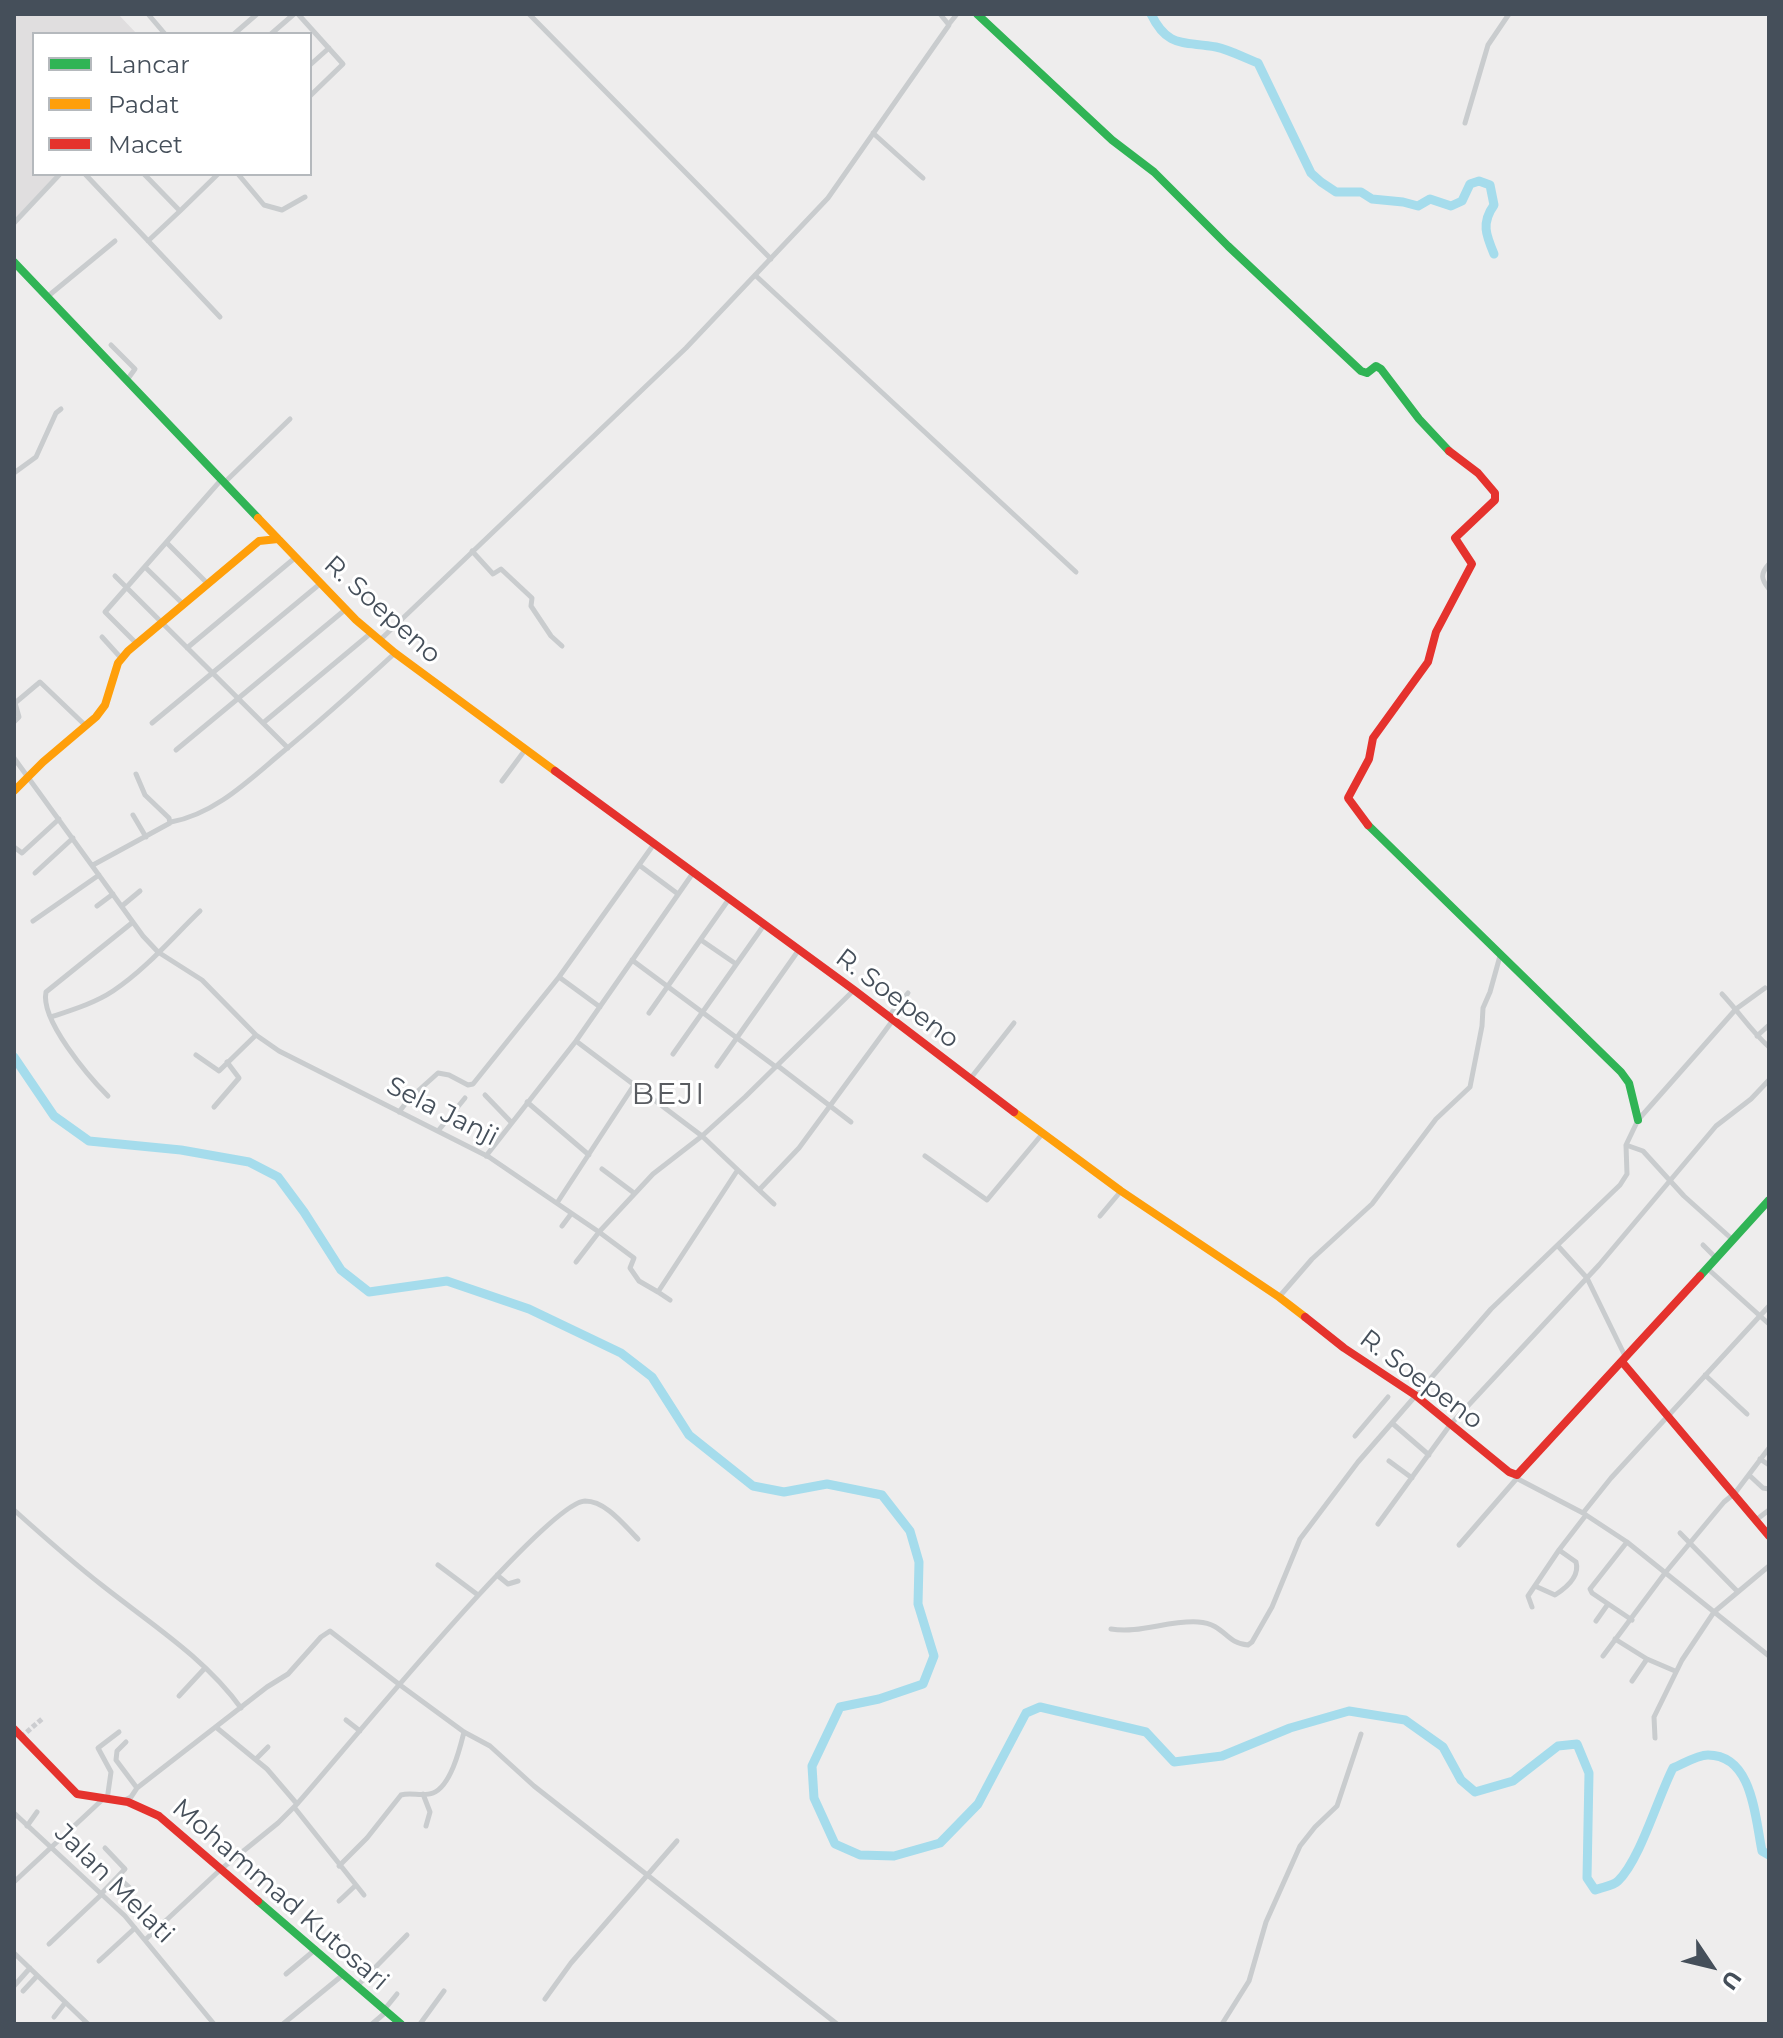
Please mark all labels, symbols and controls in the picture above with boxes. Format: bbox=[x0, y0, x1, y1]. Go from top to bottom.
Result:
legend bbox=[32, 32, 312, 176]
text: Lancar bbox=[108, 50, 190, 79]
text: Padat bbox=[108, 90, 179, 119]
text: Macet bbox=[108, 130, 183, 159]
street label: R. Soepeno bbox=[317, 549, 447, 671]
street label: R. Soepeno bbox=[829, 943, 965, 1055]
street label: Sela Janji bbox=[381, 1071, 503, 1153]
district label: BEJI bbox=[632, 1077, 706, 1113]
street label: R. Soepeno bbox=[1353, 1324, 1489, 1436]
street label: Mohammad Kutosari bbox=[166, 1793, 394, 1997]
street label: Jalan Melati bbox=[48, 1818, 180, 1950]
north arrow bbox=[1671, 1926, 1751, 2006]
text: U bbox=[1715, 1965, 1747, 1995]

